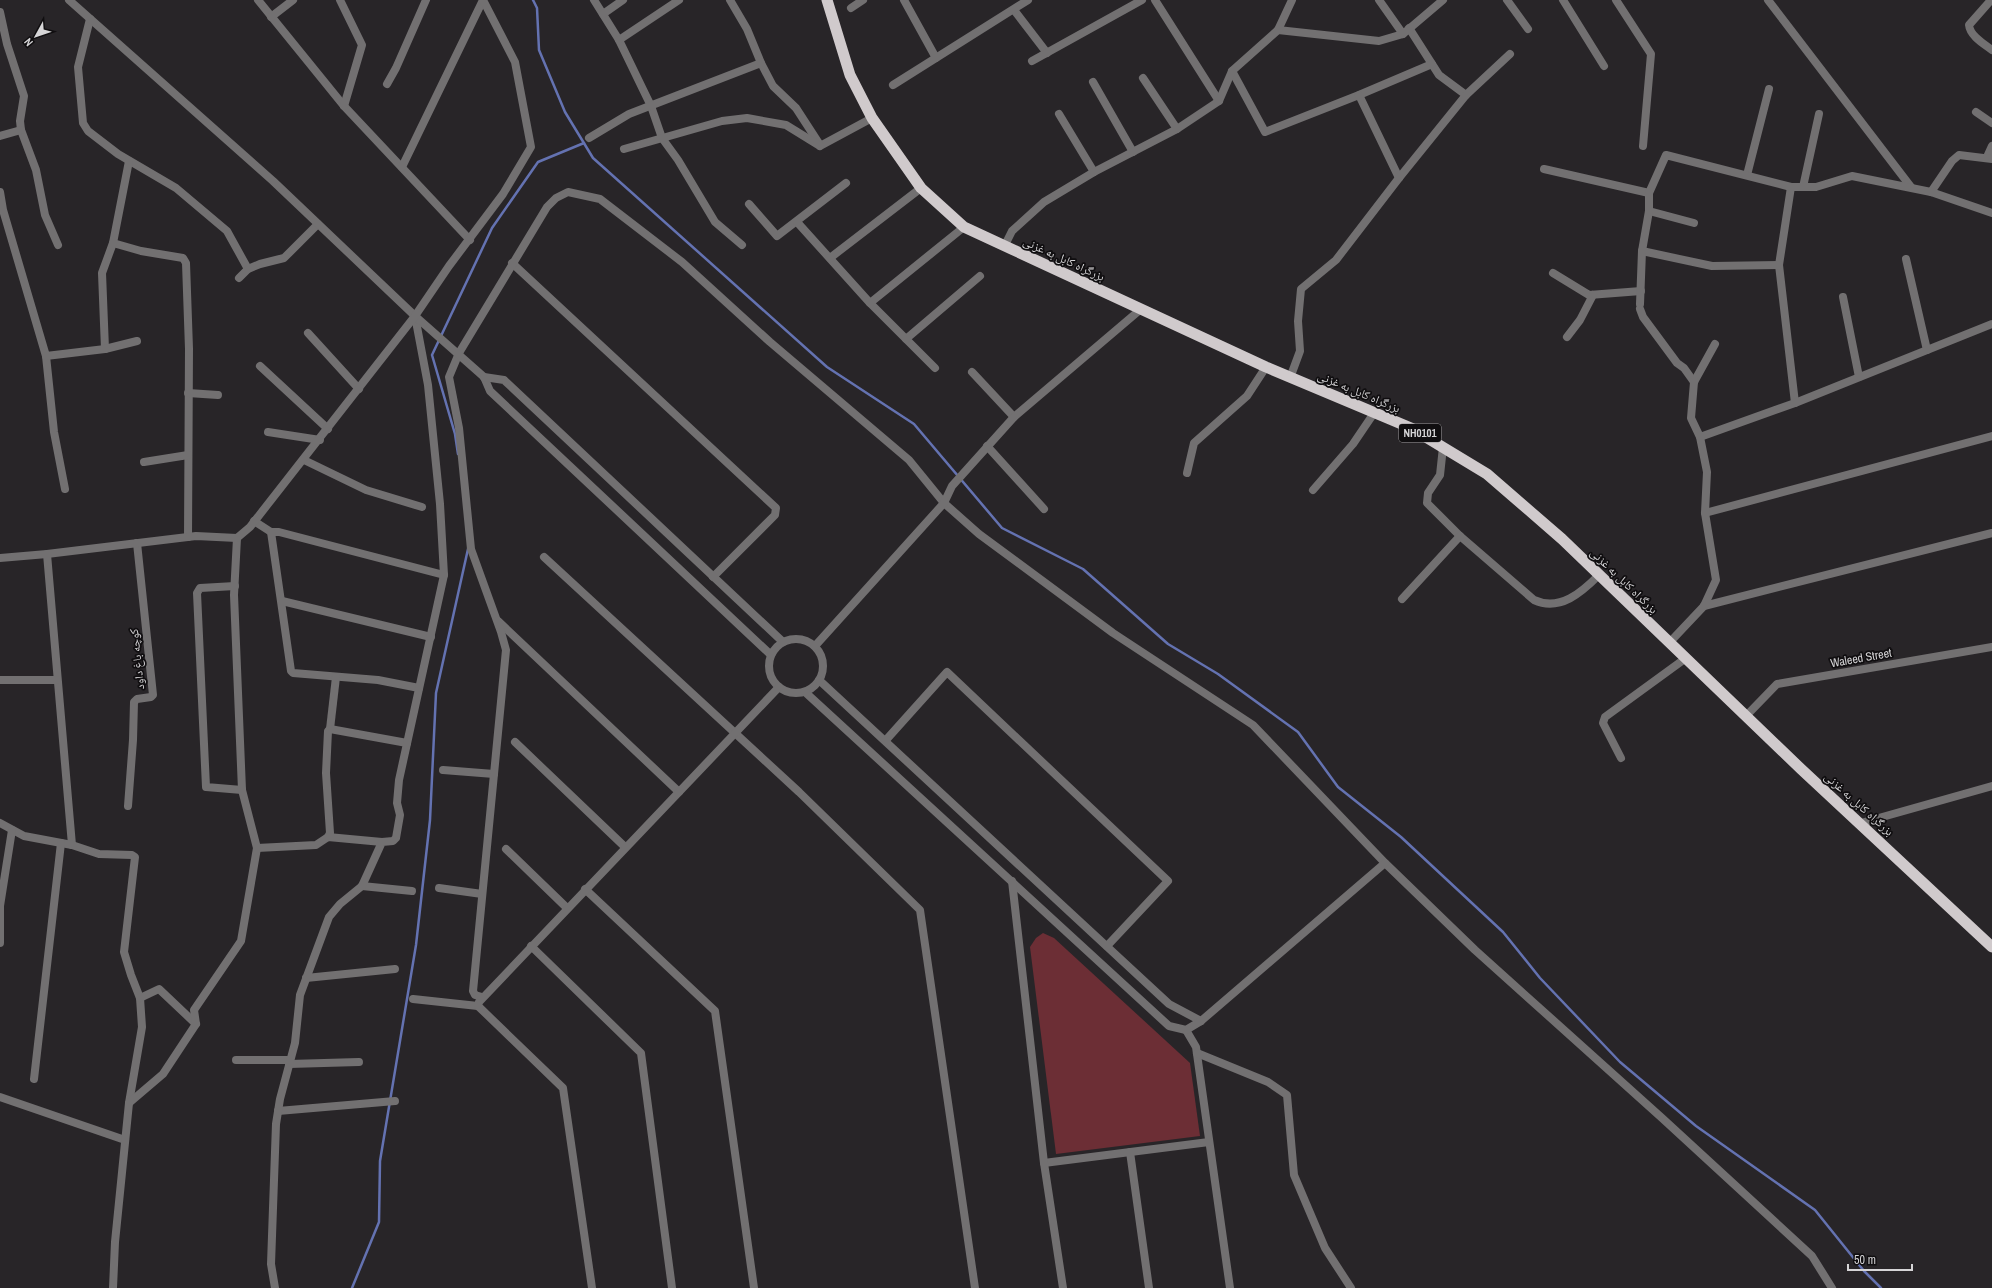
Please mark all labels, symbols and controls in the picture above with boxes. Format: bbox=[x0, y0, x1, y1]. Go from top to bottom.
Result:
north arrow bbox=[16, 16, 56, 56]
text: N bbox=[21, 35, 36, 49]
street label: بزرگراه کابل به غزنی bbox=[1021, 233, 1107, 285]
street label: بزرگراه کابل به غزنی bbox=[1315, 367, 1403, 417]
road number: NH0101 bbox=[1399, 424, 1441, 442]
street label: بزرگراه کابل به غزنی bbox=[1587, 545, 1661, 617]
street label: کوچه باغ داود bbox=[126, 628, 148, 690]
street label: Waleed Street bbox=[1829, 645, 1893, 671]
street label: بزرگراه کابل به غزنی bbox=[1821, 769, 1897, 839]
scale bar bbox=[1848, 1246, 1912, 1272]
text: 50 m bbox=[1854, 1252, 1876, 1268]

